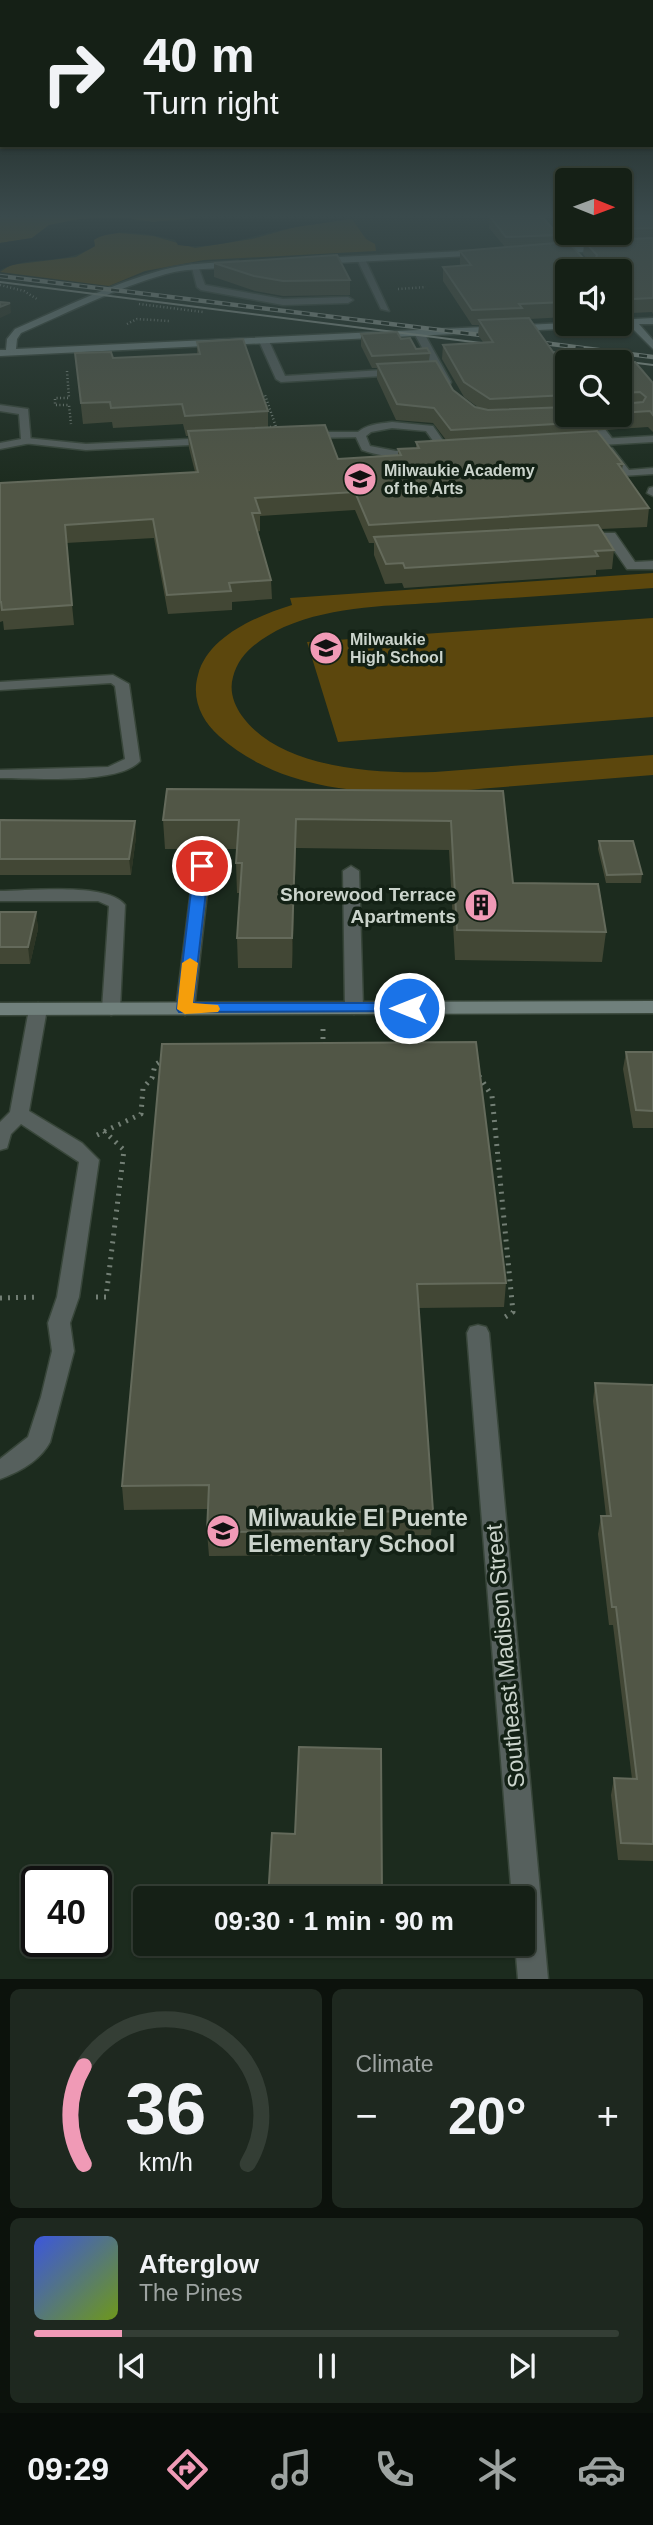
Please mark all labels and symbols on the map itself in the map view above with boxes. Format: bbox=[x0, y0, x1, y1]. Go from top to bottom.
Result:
north arrow bbox=[555, 168, 632, 245]
school or university icon: Milwaukie Academy of the Arts bbox=[341, 460, 379, 498]
place label: Milwaukie Academy of the Arts bbox=[384, 462, 535, 497]
school or university icon: Milwaukie High School bbox=[307, 629, 345, 667]
place label: Milwaukie High School bbox=[350, 631, 443, 666]
pin bbox=[172, 836, 232, 896]
place label: Shorewood Terrace Apartments bbox=[280, 884, 456, 927]
building icon: Shorewood Terrace Apartments bbox=[462, 886, 500, 924]
position arrow bbox=[372, 971, 446, 1045]
place label: Milwaukie El Puente Elementary School bbox=[248, 1505, 468, 1557]
school or university icon: Milwaukie El Puente Elementary School bbox=[204, 1512, 242, 1550]
street label: Southeast Madison Street bbox=[480, 1522, 529, 1789]
speed limit sign: 40 bbox=[21, 1866, 112, 1957]

